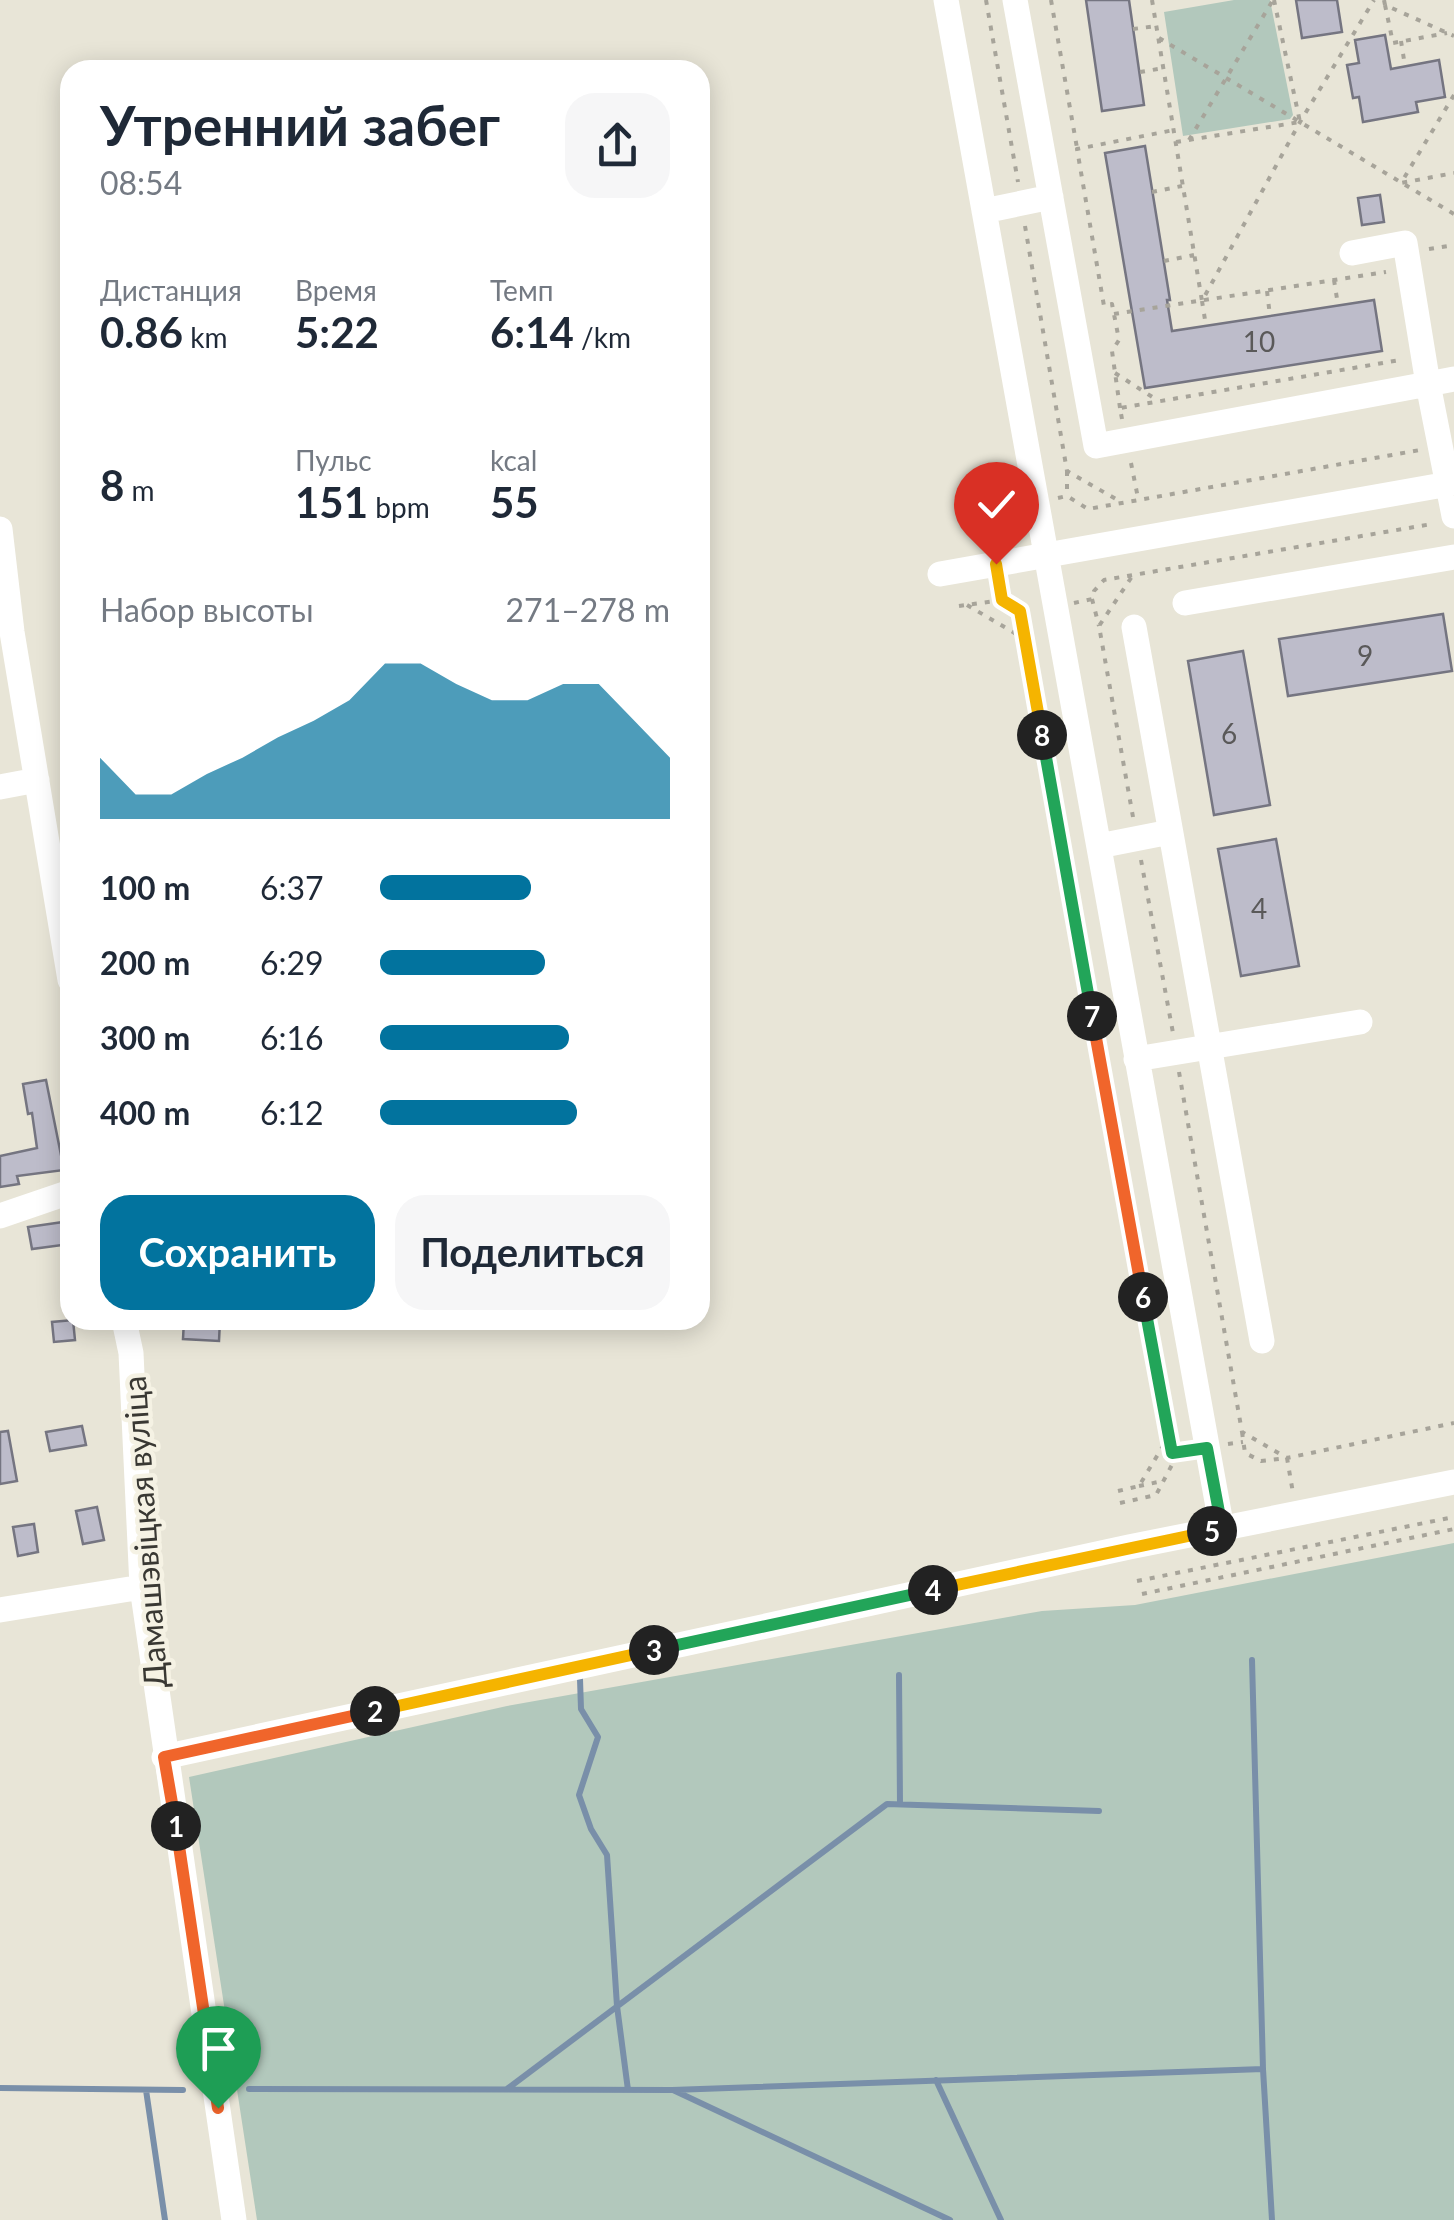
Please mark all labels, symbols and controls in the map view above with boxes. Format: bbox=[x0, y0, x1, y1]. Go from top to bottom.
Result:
text: Утренний забег bbox=[100, 92, 500, 158]
button: share bbox=[565, 93, 670, 198]
text: 08:54 bbox=[100, 163, 182, 202]
text: Дистанция bbox=[100, 273, 242, 307]
text: Время bbox=[295, 273, 377, 307]
text: Темп bbox=[490, 273, 553, 307]
text: 0.86 bbox=[100, 307, 183, 357]
text: 5:22 bbox=[295, 307, 379, 357]
text: 6:14 bbox=[490, 307, 574, 357]
text: km bbox=[183, 320, 227, 354]
text: /km bbox=[574, 320, 631, 354]
house number: 10 bbox=[1243, 324, 1275, 358]
text: Пульс bbox=[295, 443, 372, 477]
text: kcal bbox=[490, 443, 537, 477]
text: 8 bbox=[100, 460, 124, 510]
pin bbox=[954, 462, 1039, 565]
text: m bbox=[124, 473, 155, 507]
text: 151 bbox=[295, 477, 368, 527]
text: 55 bbox=[490, 477, 539, 527]
icon: check bbox=[969, 477, 1024, 532]
text: bpm bbox=[368, 490, 430, 524]
text: Набор высоты bbox=[100, 590, 314, 629]
text: 271–278 m bbox=[506, 590, 670, 629]
house number: 9 bbox=[1357, 638, 1373, 672]
pin: 8 bbox=[1017, 710, 1067, 760]
house number: 6 bbox=[1221, 716, 1237, 750]
text: 8 bbox=[1034, 718, 1050, 752]
text: 100 m bbox=[100, 868, 190, 907]
text: 6:37 bbox=[260, 868, 324, 907]
house number: 4 bbox=[1251, 891, 1267, 925]
text: 200 m bbox=[100, 943, 190, 982]
text: 6:29 bbox=[260, 943, 324, 982]
pin: 7 bbox=[1067, 991, 1117, 1041]
text: 7 bbox=[1084, 999, 1100, 1033]
text: 300 m bbox=[100, 1018, 190, 1057]
text: 6:16 bbox=[260, 1018, 324, 1057]
text: 400 m bbox=[100, 1093, 190, 1132]
text: 6:12 bbox=[260, 1093, 324, 1132]
button: Сохранить bbox=[100, 1195, 375, 1310]
button: Поделиться bbox=[395, 1195, 670, 1310]
pin: 6 bbox=[1118, 1272, 1168, 1322]
text: 6 bbox=[1135, 1280, 1151, 1314]
street label: Дамашэвіцкая вуліца bbox=[114, 1375, 174, 1689]
pin: 5 bbox=[1187, 1506, 1237, 1556]
text: 5 bbox=[1204, 1514, 1220, 1548]
pin: 4 bbox=[908, 1565, 958, 1615]
text: 4 bbox=[925, 1573, 941, 1607]
pin: 3 bbox=[629, 1625, 679, 1675]
text: 3 bbox=[646, 1633, 662, 1667]
pin: 2 bbox=[350, 1686, 400, 1736]
text: 2 bbox=[367, 1694, 383, 1728]
pin: 1 bbox=[151, 1801, 201, 1851]
text: 1 bbox=[168, 1809, 184, 1843]
pin bbox=[176, 2006, 261, 2109]
icon: arrive bbox=[191, 2021, 246, 2076]

